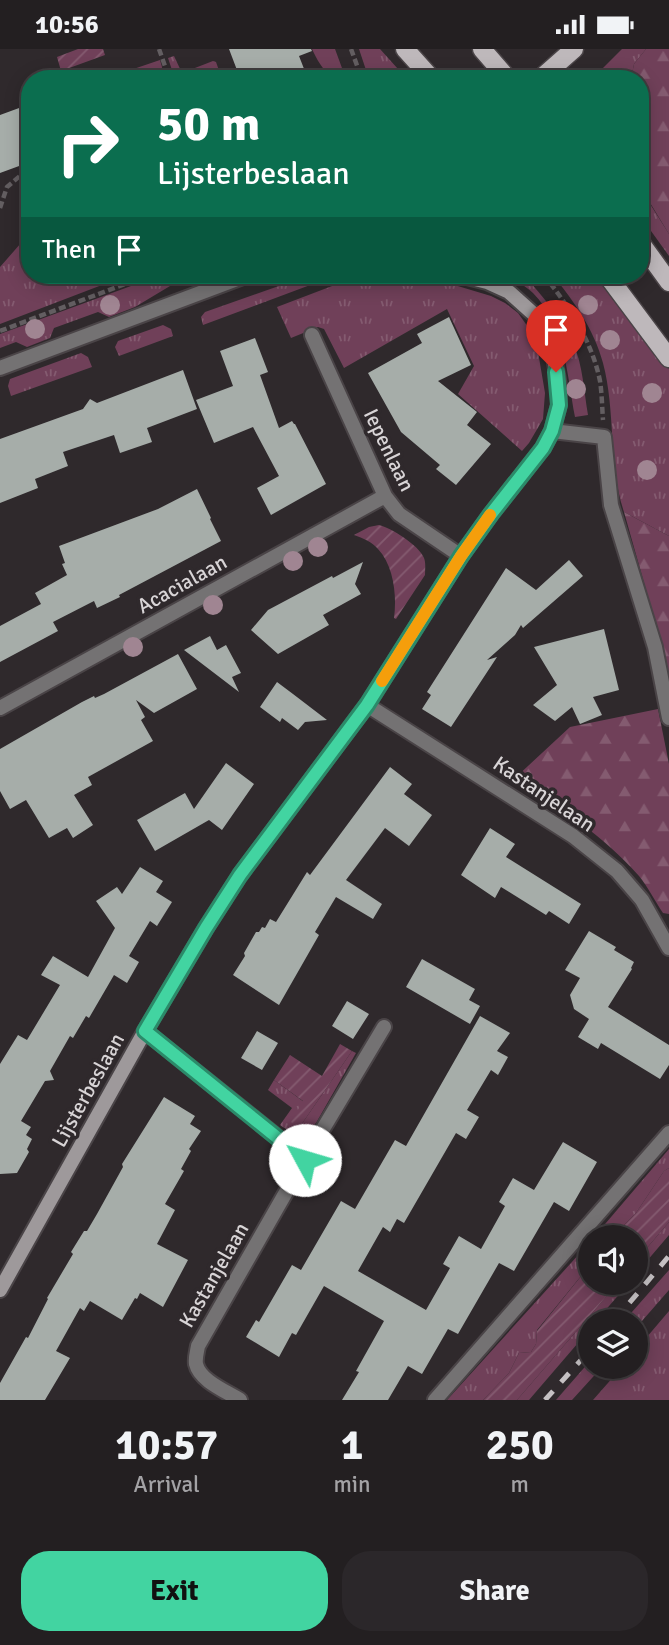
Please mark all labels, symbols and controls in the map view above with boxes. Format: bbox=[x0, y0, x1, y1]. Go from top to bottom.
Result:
text: 10:56 bbox=[35, 9, 99, 41]
text: 50 m bbox=[157, 94, 260, 154]
icon: right bbox=[42, 98, 133, 189]
text: Lijsterbeslaan bbox=[157, 154, 350, 193]
icon: arrive bbox=[110, 231, 148, 269]
text: Then bbox=[42, 234, 96, 266]
pin bbox=[526, 300, 586, 372]
icon: arrive bbox=[537, 311, 575, 349]
street label: Iepenlaan bbox=[358, 404, 420, 496]
street label: Acacialaan bbox=[133, 549, 231, 619]
street label: Kastanjelaan bbox=[488, 750, 600, 838]
street label: Lijsterbeslaan bbox=[46, 1028, 130, 1152]
position arrow bbox=[268, 1123, 342, 1197]
street label: Kastanjelaan bbox=[173, 1218, 255, 1332]
map controls bbox=[578, 1225, 648, 1379]
button: sound bbox=[578, 1225, 648, 1295]
button: layers bbox=[578, 1309, 648, 1379]
text: 10:57 bbox=[115, 1420, 218, 1471]
text: 1 bbox=[341, 1420, 363, 1471]
text: 250 bbox=[486, 1420, 554, 1471]
text: Arrival bbox=[134, 1470, 200, 1499]
text: min bbox=[333, 1470, 371, 1499]
text: m bbox=[511, 1470, 529, 1499]
button: Exit bbox=[21, 1551, 328, 1631]
button: Share bbox=[342, 1551, 648, 1631]

